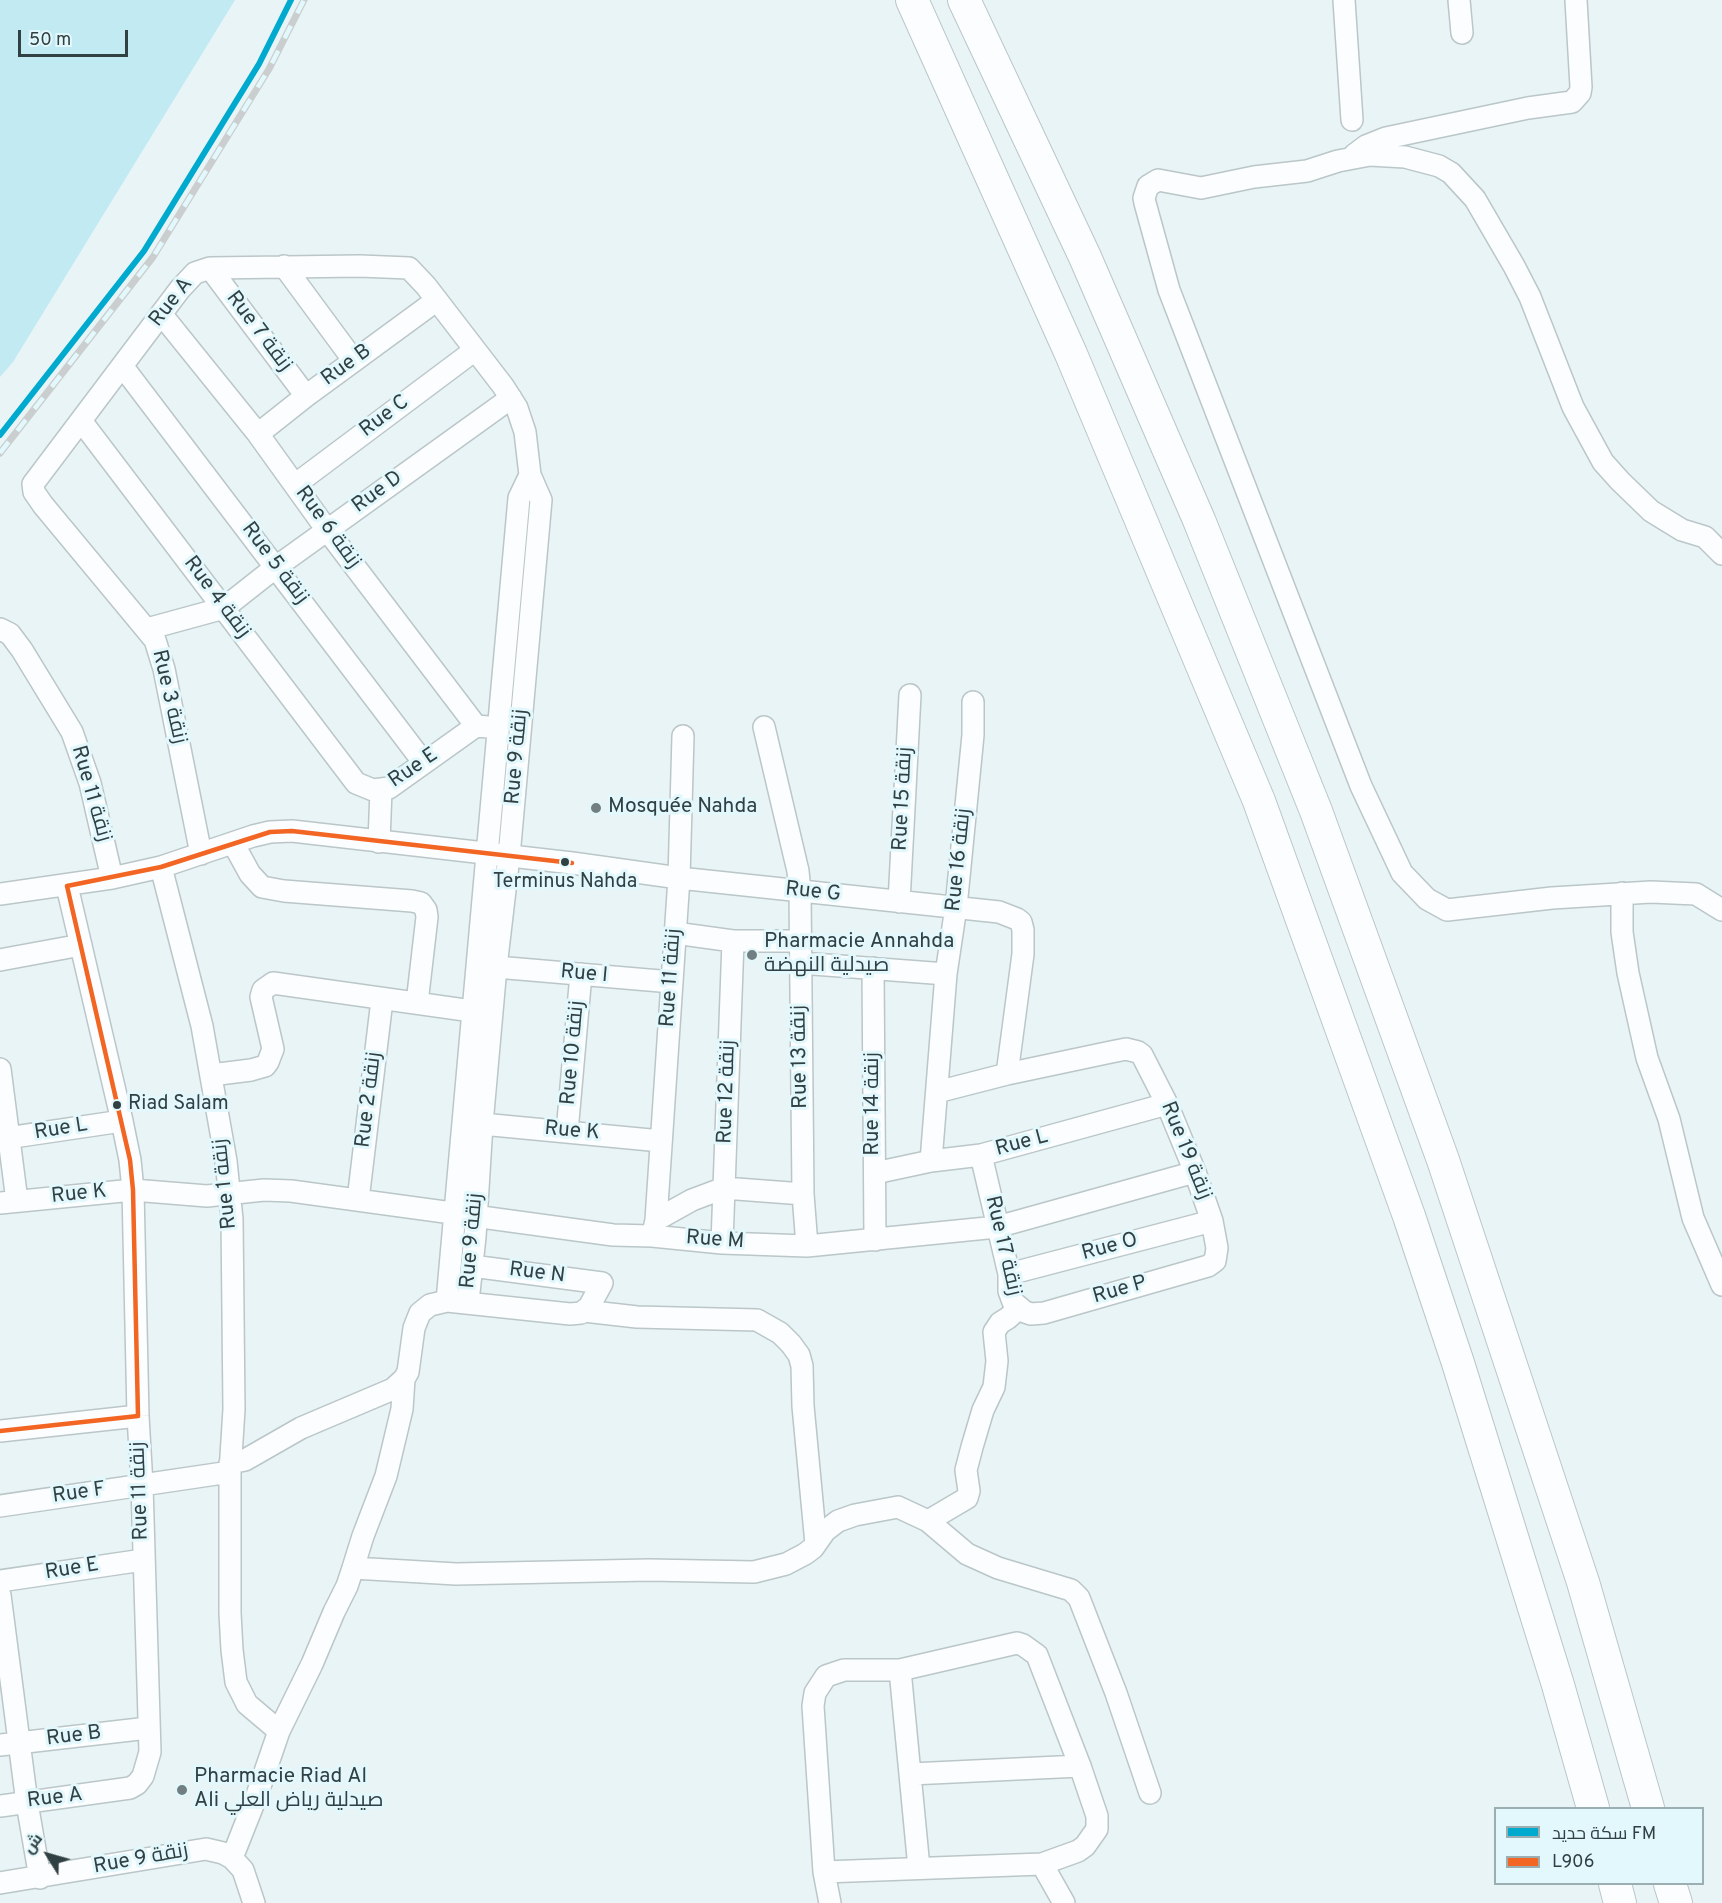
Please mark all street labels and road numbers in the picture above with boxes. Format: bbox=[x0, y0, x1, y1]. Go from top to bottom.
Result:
street label: Rue A bbox=[145, 273, 199, 333]
street label: Rue 7 زنقة bbox=[220, 287, 296, 377]
street label: Rue B bbox=[317, 340, 377, 392]
street label: Rue C bbox=[355, 390, 415, 444]
street label: Rue D bbox=[348, 466, 408, 520]
street label: Rue 6 زنقة bbox=[289, 482, 365, 574]
street label: Rue 5 زنقة bbox=[235, 518, 313, 610]
street label: Rue 4 زنقة bbox=[177, 552, 255, 644]
street label: Rue 3 زنقة bbox=[145, 647, 191, 747]
street label: Rue 9 زنقة bbox=[501, 708, 535, 806]
street label: Rue 11 زنقة bbox=[64, 743, 116, 845]
street label: Rue E bbox=[384, 743, 444, 795]
street label: Rue 15 زنقة bbox=[889, 746, 919, 852]
street label: Rue 16 زنقة bbox=[942, 807, 978, 913]
street label: Rue G bbox=[784, 878, 842, 908]
street label: Rue 11 زنقة bbox=[656, 928, 688, 1028]
street label: Rue I bbox=[559, 960, 609, 990]
street label: Rue 10 زنقة bbox=[557, 1000, 591, 1106]
street label: Rue 13 زنقة bbox=[787, 1005, 815, 1109]
street label: Rue 12 زنقة bbox=[714, 1040, 742, 1144]
street label: Rue 2 زنقة bbox=[352, 1051, 388, 1149]
street label: Rue 14 زنقة bbox=[861, 1052, 887, 1156]
street label: Rue 19 زنقة bbox=[1154, 1098, 1216, 1204]
street label: Rue L bbox=[33, 1113, 89, 1147]
street label: Rue K bbox=[543, 1117, 601, 1147]
street label: Rue L bbox=[993, 1125, 1051, 1163]
street label: Rue 1 زنقة bbox=[209, 1137, 243, 1231]
street label: Rue K bbox=[50, 1180, 108, 1210]
street label: Rue 9 زنقة bbox=[456, 1192, 490, 1290]
street label: Rue 17 زنقة bbox=[978, 1194, 1026, 1298]
street label: Rue M bbox=[685, 1226, 745, 1256]
street label: Rue O bbox=[1079, 1228, 1141, 1268]
street label: Rue N bbox=[507, 1258, 567, 1290]
street label: Rue P bbox=[1090, 1271, 1150, 1311]
street label: Rue 11 زنقة bbox=[127, 1441, 155, 1541]
street label: Rue F bbox=[51, 1478, 107, 1510]
street label: Rue E bbox=[43, 1553, 101, 1587]
street label: Rue B bbox=[45, 1721, 103, 1753]
street label: Rue A bbox=[26, 1783, 84, 1815]
street label: Rue 9 زنقة bbox=[92, 1839, 190, 1881]

